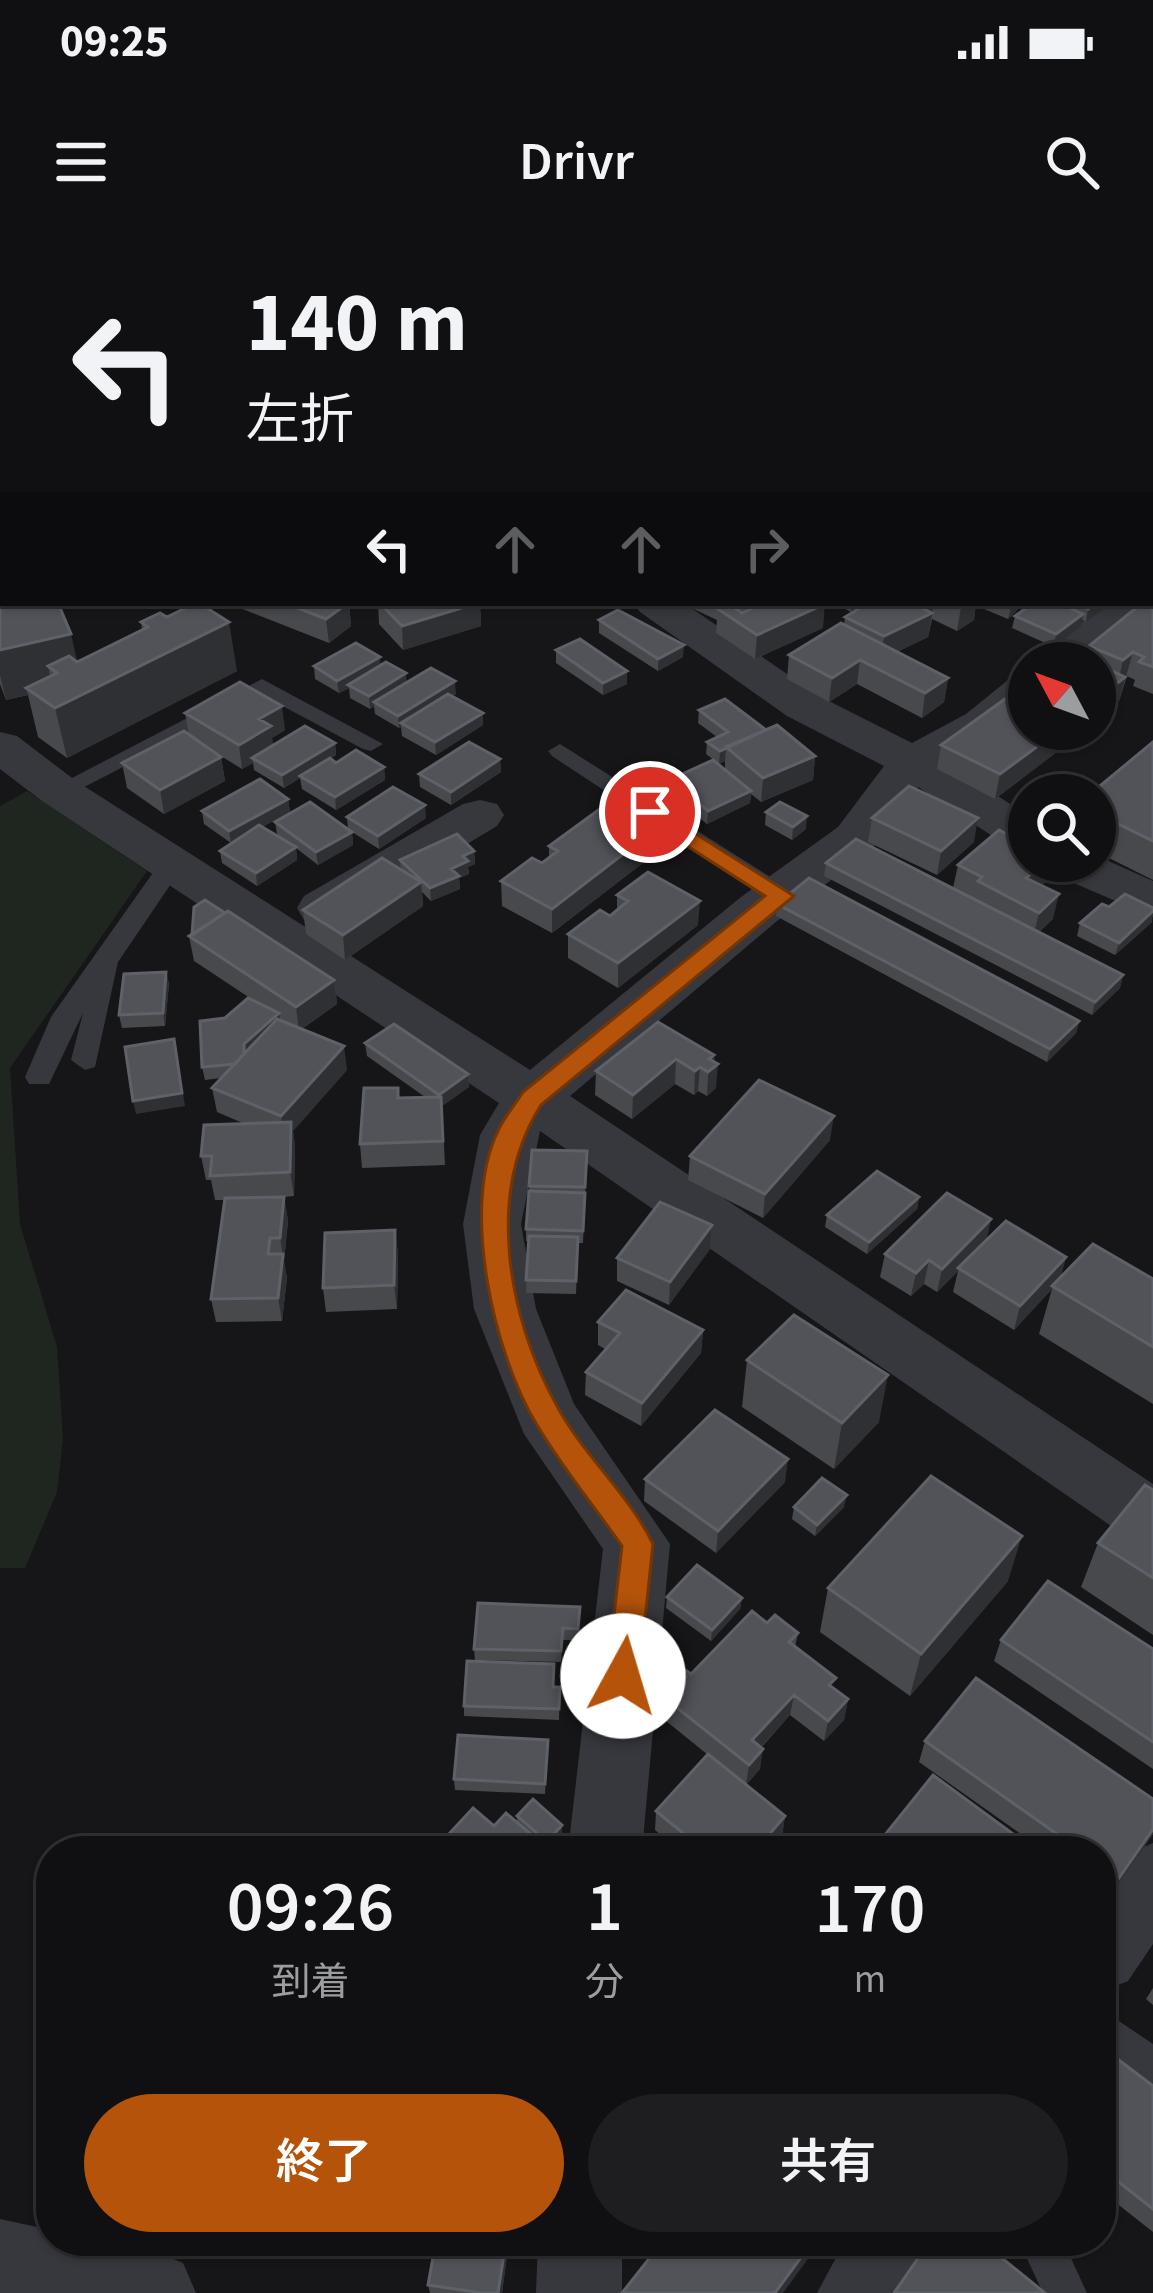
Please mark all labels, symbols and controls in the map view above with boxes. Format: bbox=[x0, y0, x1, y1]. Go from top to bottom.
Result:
text: 09:25 bbox=[60, 10, 169, 74]
text: Drivr bbox=[519, 124, 634, 201]
icon: menu bbox=[48, 129, 114, 195]
icon: search bbox=[1039, 129, 1105, 195]
text: 140 m bbox=[246, 264, 468, 384]
icon: left bbox=[48, 288, 204, 444]
text: 左折 bbox=[246, 383, 354, 460]
icon: left bbox=[356, 516, 422, 582]
icon: ahead bbox=[482, 516, 548, 582]
icon: ahead bbox=[608, 516, 674, 582]
icon: right bbox=[734, 516, 800, 582]
north arrow bbox=[1008, 642, 1116, 750]
map controls bbox=[1008, 642, 1116, 882]
pin bbox=[599, 761, 701, 863]
button: search bbox=[1008, 774, 1116, 882]
icon: arrive bbox=[617, 779, 683, 845]
position arrow bbox=[560, 1613, 686, 1739]
text: 09:26 bbox=[227, 1856, 394, 1959]
text: 1 bbox=[586, 1856, 623, 1959]
text: 170 bbox=[815, 1858, 925, 1961]
text: m bbox=[854, 1952, 886, 2008]
text: 到着 bbox=[271, 1955, 349, 2011]
text: 分 bbox=[585, 1955, 624, 2011]
button: 終了 bbox=[84, 2094, 564, 2232]
button: 共有 bbox=[588, 2094, 1068, 2232]

